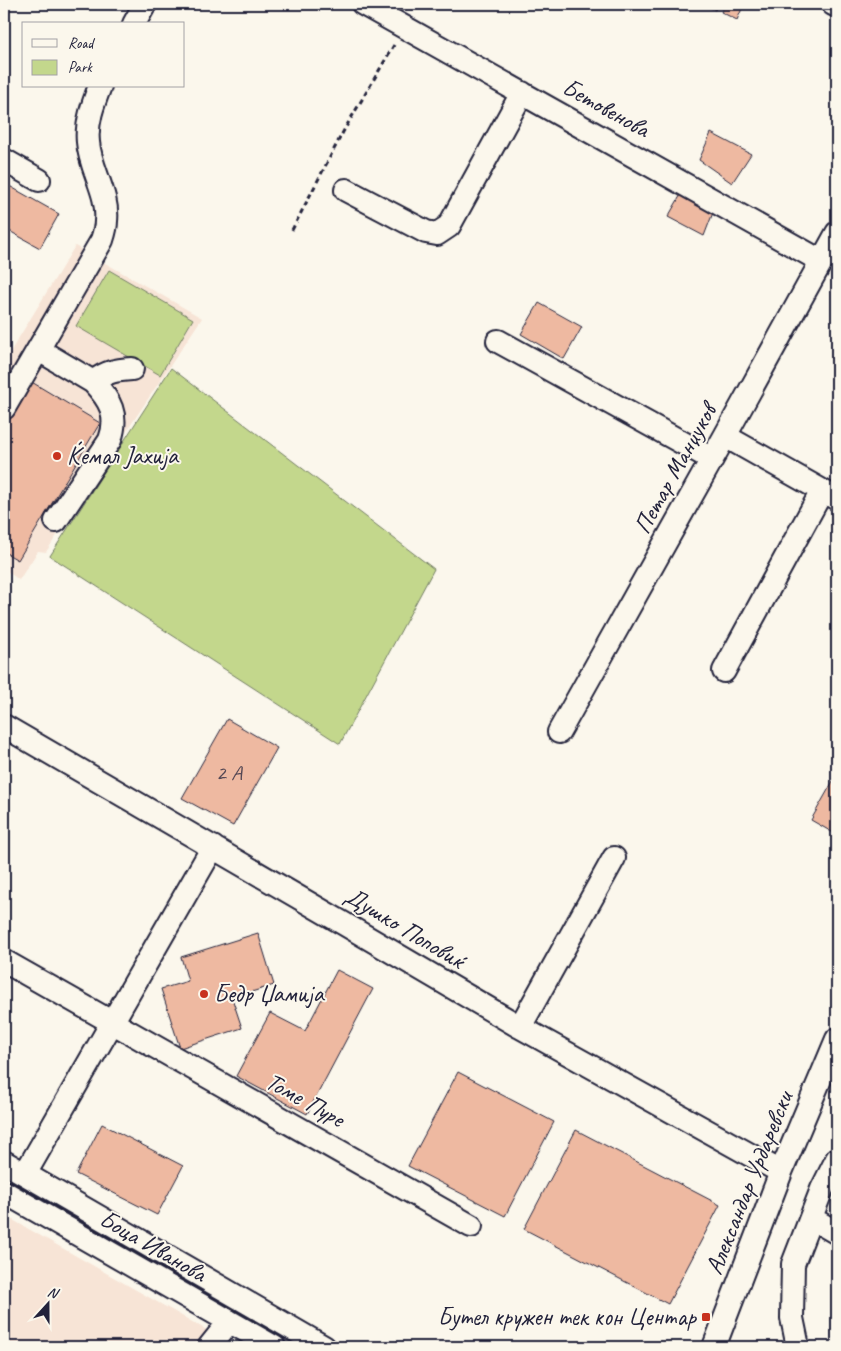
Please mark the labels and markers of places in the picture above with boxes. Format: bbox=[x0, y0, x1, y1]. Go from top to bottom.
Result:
place label: Ќемал Јахија bbox=[67, 440, 180, 472]
marker: Ќемал Јахија bbox=[51, 450, 63, 462]
place label: Бедр Џамија bbox=[214, 978, 326, 1010]
marker: Бедр Џамија bbox=[198, 988, 210, 1000]
place label: Бутел кружен тек кон Центар bbox=[438, 1301, 698, 1333]
marker: Бутел кружен тек кон Центар bbox=[700, 1311, 712, 1323]

